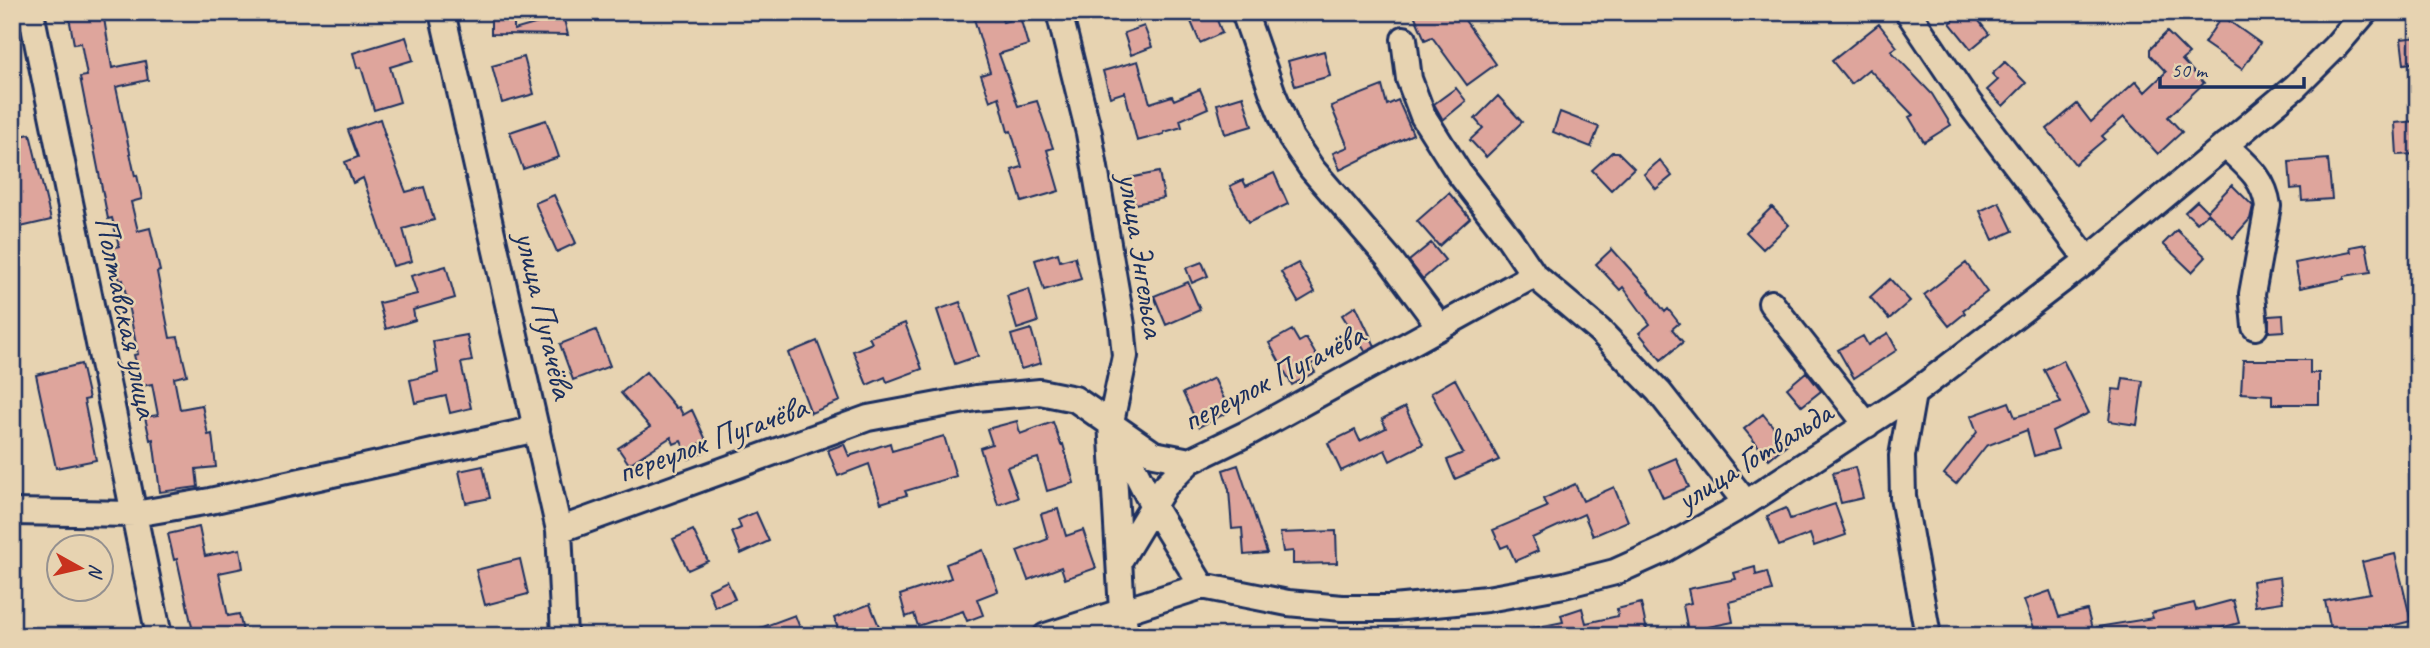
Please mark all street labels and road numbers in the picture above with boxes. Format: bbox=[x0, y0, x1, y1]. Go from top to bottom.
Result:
street label: улица Энгельса bbox=[1108, 168, 1176, 342]
street label: Полтавская улица bbox=[85, 212, 169, 424]
street label: улица Пугачёва bbox=[505, 225, 585, 405]
street label: переулок Пугачёва bbox=[1175, 312, 1374, 441]
street label: переулок Пугачёва bbox=[611, 384, 815, 493]
street label: улица Готвальда bbox=[1667, 390, 1842, 522]

